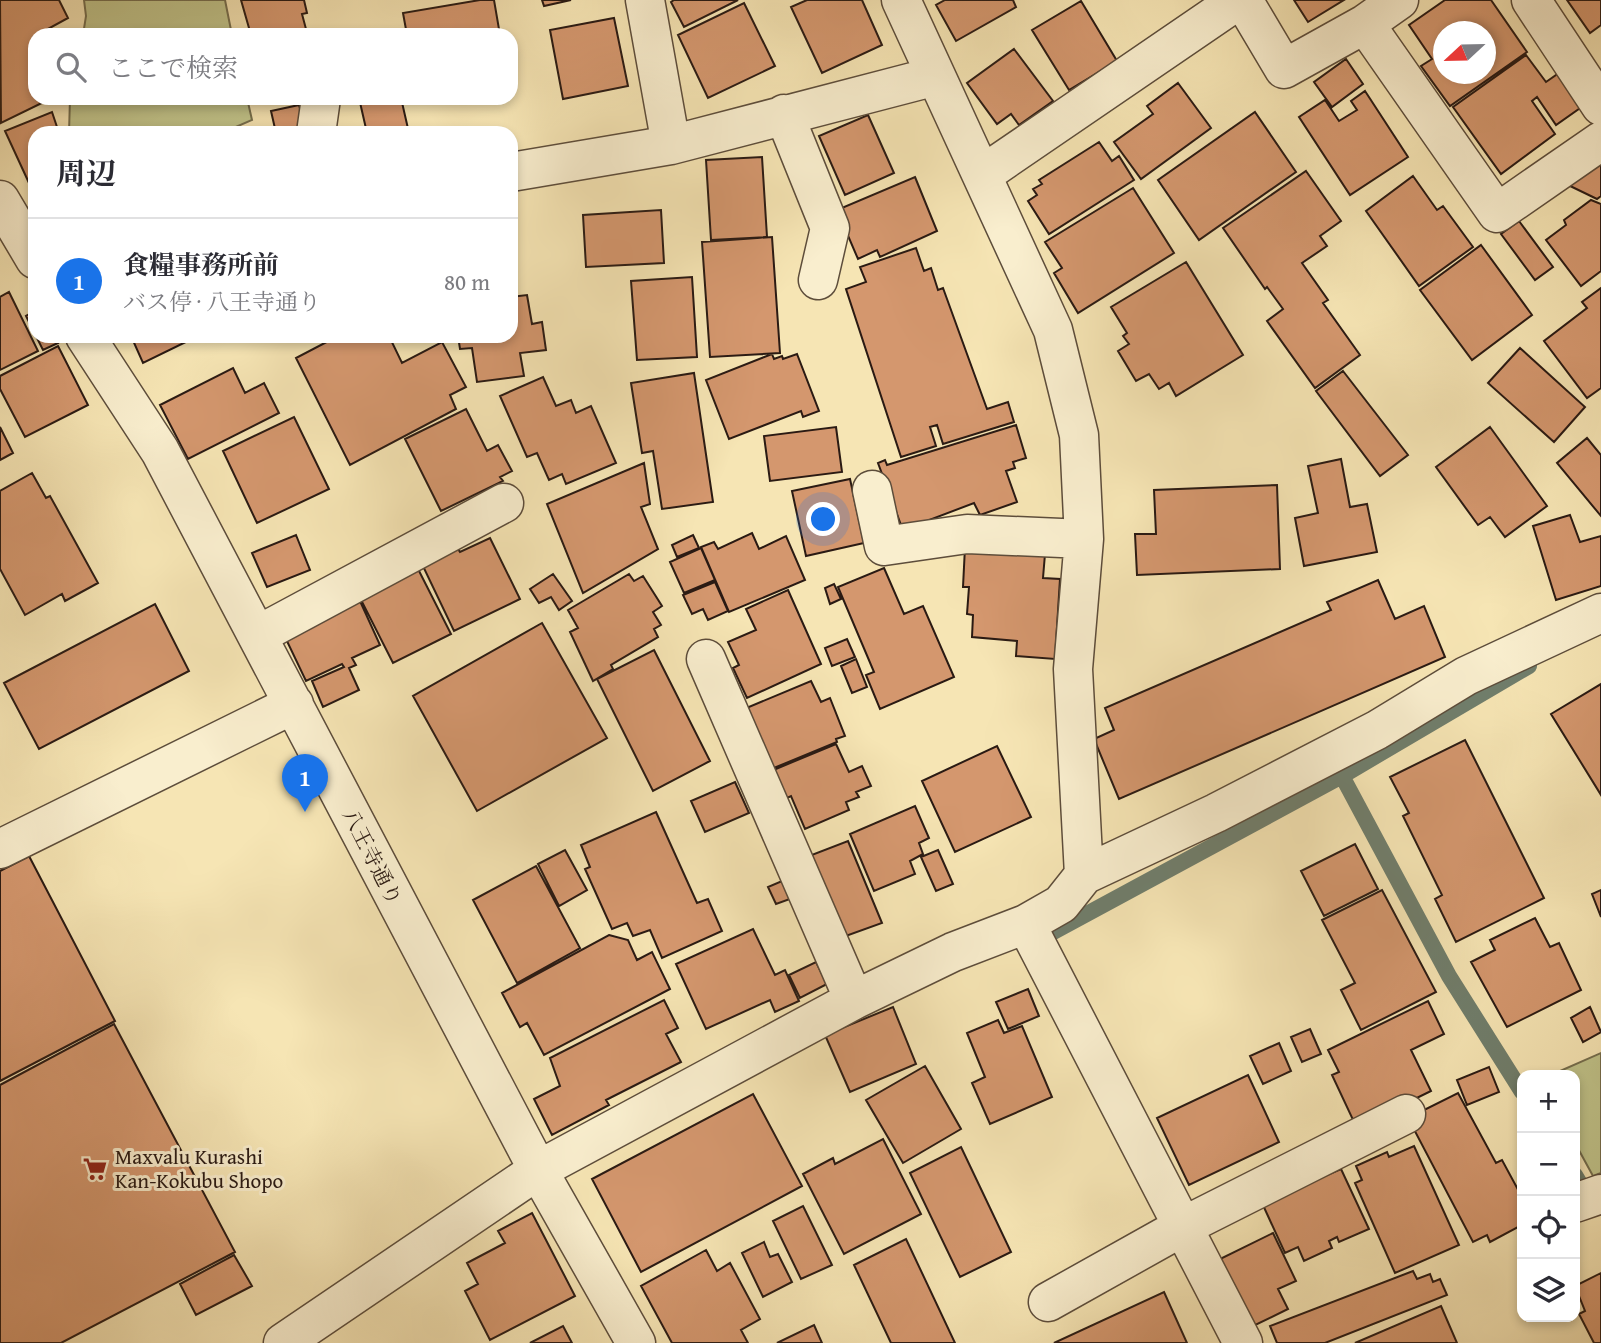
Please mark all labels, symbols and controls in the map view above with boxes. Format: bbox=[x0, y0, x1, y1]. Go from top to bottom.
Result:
north arrow bbox=[1433, 21, 1496, 84]
search box bbox=[28, 28, 518, 105]
icon: search bbox=[52, 48, 90, 86]
text: ここで検索 bbox=[108, 48, 238, 87]
text: 周辺 bbox=[56, 151, 116, 195]
text: 食糧事務所前 bbox=[123, 245, 279, 284]
text: 1 bbox=[73, 265, 85, 298]
text: 80 m bbox=[444, 265, 490, 298]
text: バス停 · 八王寺通り bbox=[123, 285, 321, 318]
your location bbox=[806, 502, 840, 536]
pin: 1 bbox=[282, 754, 328, 812]
street label: 八王寺通り bbox=[335, 803, 410, 911]
map controls bbox=[1517, 1070, 1580, 1322]
button: + bbox=[1517, 1070, 1580, 1133]
button: − bbox=[1517, 1133, 1580, 1196]
place label: Maxvalu Kurashi Kan-Kokubu Shopo bbox=[115, 1141, 283, 1196]
supermarket icon: Maxvalu Kurashi Kan-Kokubu Shopo bbox=[81, 1155, 109, 1183]
button: locate bbox=[1517, 1196, 1580, 1259]
button: layers bbox=[1517, 1259, 1580, 1322]

